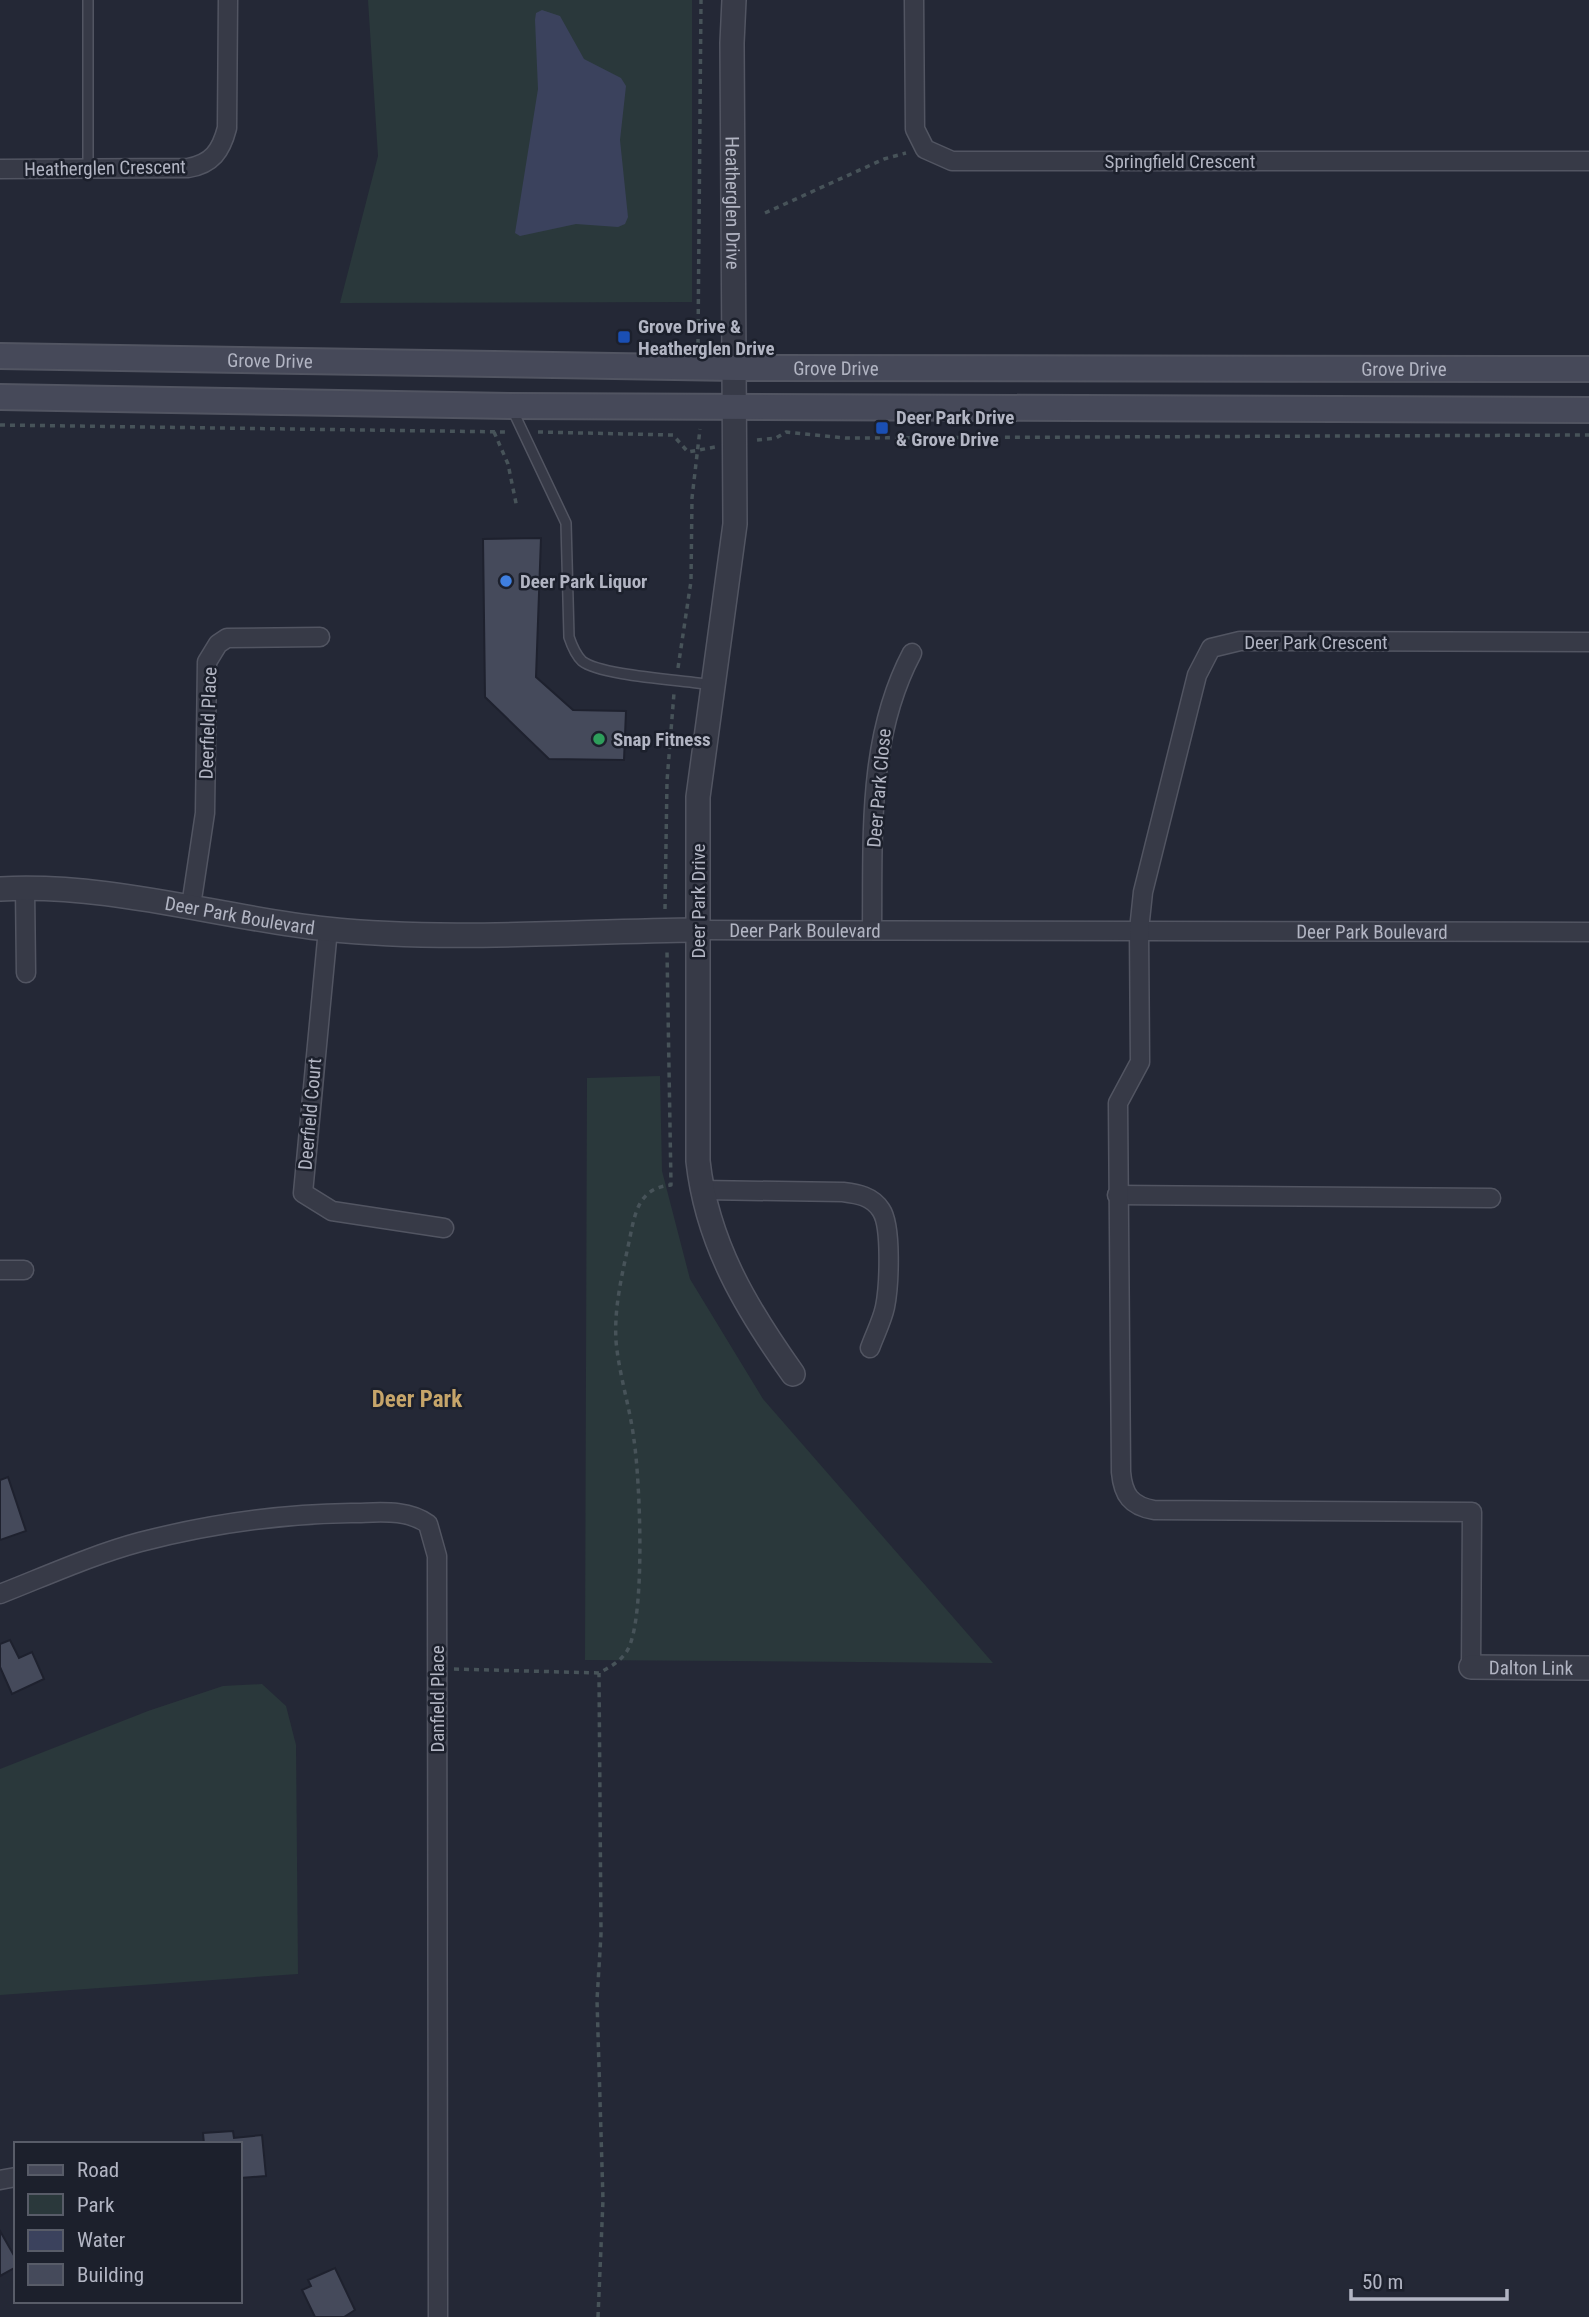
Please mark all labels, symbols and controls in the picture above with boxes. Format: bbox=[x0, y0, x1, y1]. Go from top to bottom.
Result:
street label: Heatherglen Drive bbox=[721, 136, 745, 270]
street label: Springfield Crescent bbox=[1105, 150, 1255, 173]
street label: Heatherglen Crescent bbox=[24, 155, 186, 181]
place label: Grove Drive & Heatherglen Drive bbox=[638, 315, 775, 360]
marker: Grove Drive & Heatherglen Drive bbox=[616, 329, 632, 345]
street label: Grove Drive bbox=[227, 348, 313, 373]
street label: Grove Drive bbox=[793, 357, 879, 380]
street label: Grove Drive bbox=[1361, 357, 1447, 380]
place label: Deer Park Drive & Grove Drive bbox=[896, 406, 1014, 451]
marker: Deer Park Drive & Grove Drive bbox=[874, 420, 890, 436]
place label: Deer Park Liquor bbox=[520, 570, 647, 593]
marker: Deer Park Liquor bbox=[498, 573, 514, 589]
street label: Deer Park Crescent bbox=[1244, 631, 1388, 654]
street label: Deerfield Place bbox=[195, 666, 221, 780]
street label: Deer Park Close bbox=[862, 727, 896, 848]
place label: Snap Fitness bbox=[613, 728, 711, 751]
marker: Snap Fitness bbox=[591, 731, 607, 747]
street label: Deer Park Drive bbox=[687, 843, 710, 958]
street label: Deer Park Boulevard bbox=[163, 891, 316, 939]
street label: Deer Park Boulevard bbox=[729, 919, 881, 942]
street label: Deer Park Boulevard bbox=[1296, 920, 1448, 943]
street label: Deerfield Court bbox=[294, 1057, 326, 1171]
district label: Deer Park bbox=[372, 1386, 463, 1413]
street label: Danfield Place bbox=[426, 1645, 449, 1753]
street label: Dalton Link bbox=[1489, 1656, 1574, 1679]
legend bbox=[14, 2142, 242, 2303]
text: Road bbox=[77, 2158, 119, 2182]
text: Park bbox=[77, 2193, 115, 2217]
text: Water bbox=[77, 2228, 125, 2252]
scale bar bbox=[1351, 2258, 1507, 2302]
text: Building bbox=[77, 2263, 144, 2287]
text: 50 m bbox=[1362, 2270, 1403, 2294]

